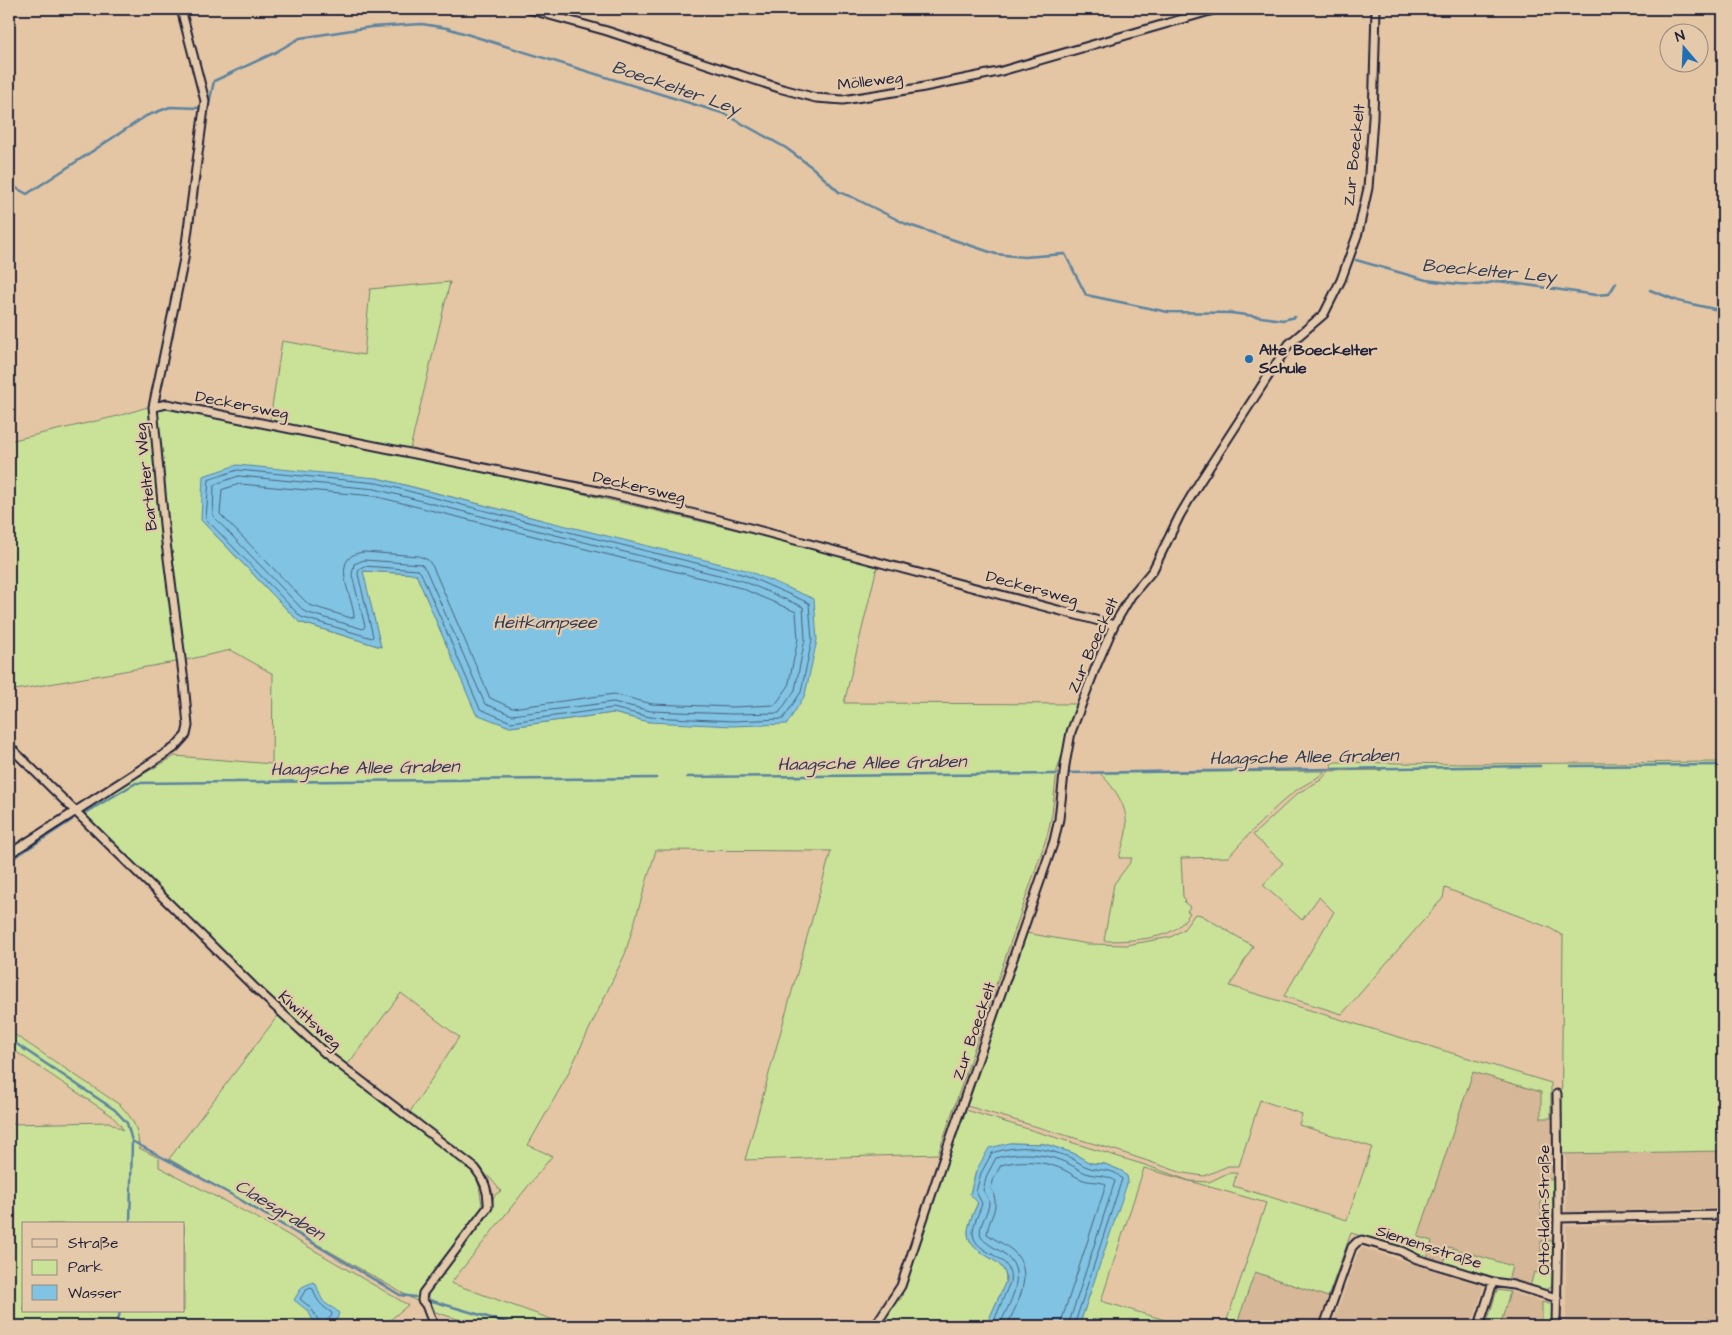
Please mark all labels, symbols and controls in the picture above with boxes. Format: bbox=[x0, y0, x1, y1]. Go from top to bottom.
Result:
north arrow bbox=[1660, 22, 1710, 72]
text: N bbox=[1673, 26, 1688, 48]
water label: Boeckelter Ley bbox=[608, 54, 745, 123]
street label: Mölleweg bbox=[836, 66, 904, 97]
street label: Zur Boeckelt bbox=[1338, 102, 1370, 207]
water label: Boeckelter Ley bbox=[1421, 253, 1559, 290]
place label: Alte Boeckelter Schule bbox=[1258, 339, 1378, 379]
marker: Alte Boeckelter Schule bbox=[1243, 353, 1255, 365]
street label: Deckersweg bbox=[193, 385, 290, 426]
street label: Bartelter Weg bbox=[129, 422, 164, 532]
street label: Deckersweg bbox=[590, 466, 687, 509]
street label: Deckersweg bbox=[983, 565, 1080, 612]
street label: Zur Boeckelt bbox=[1062, 593, 1124, 696]
water label: Heitkampsee bbox=[493, 610, 598, 635]
water label: Haagsche Allee Graben bbox=[1209, 743, 1401, 772]
water label: Haagsche Allee Graben bbox=[777, 749, 969, 778]
water label: Haagsche Allee Graben bbox=[270, 754, 462, 783]
street label: Zur Boeckelt bbox=[947, 978, 1001, 1083]
street label: Kiwittsweg bbox=[273, 986, 346, 1055]
street label: Otto-Hahn-Straße bbox=[1533, 1145, 1555, 1275]
water label: Claesgraben bbox=[230, 1173, 331, 1249]
street label: Siemensstraße bbox=[1373, 1220, 1485, 1275]
legend bbox=[22, 1222, 185, 1312]
text: Straße bbox=[68, 1233, 118, 1254]
text: Park bbox=[68, 1257, 103, 1278]
text: Wasser bbox=[68, 1283, 121, 1304]

